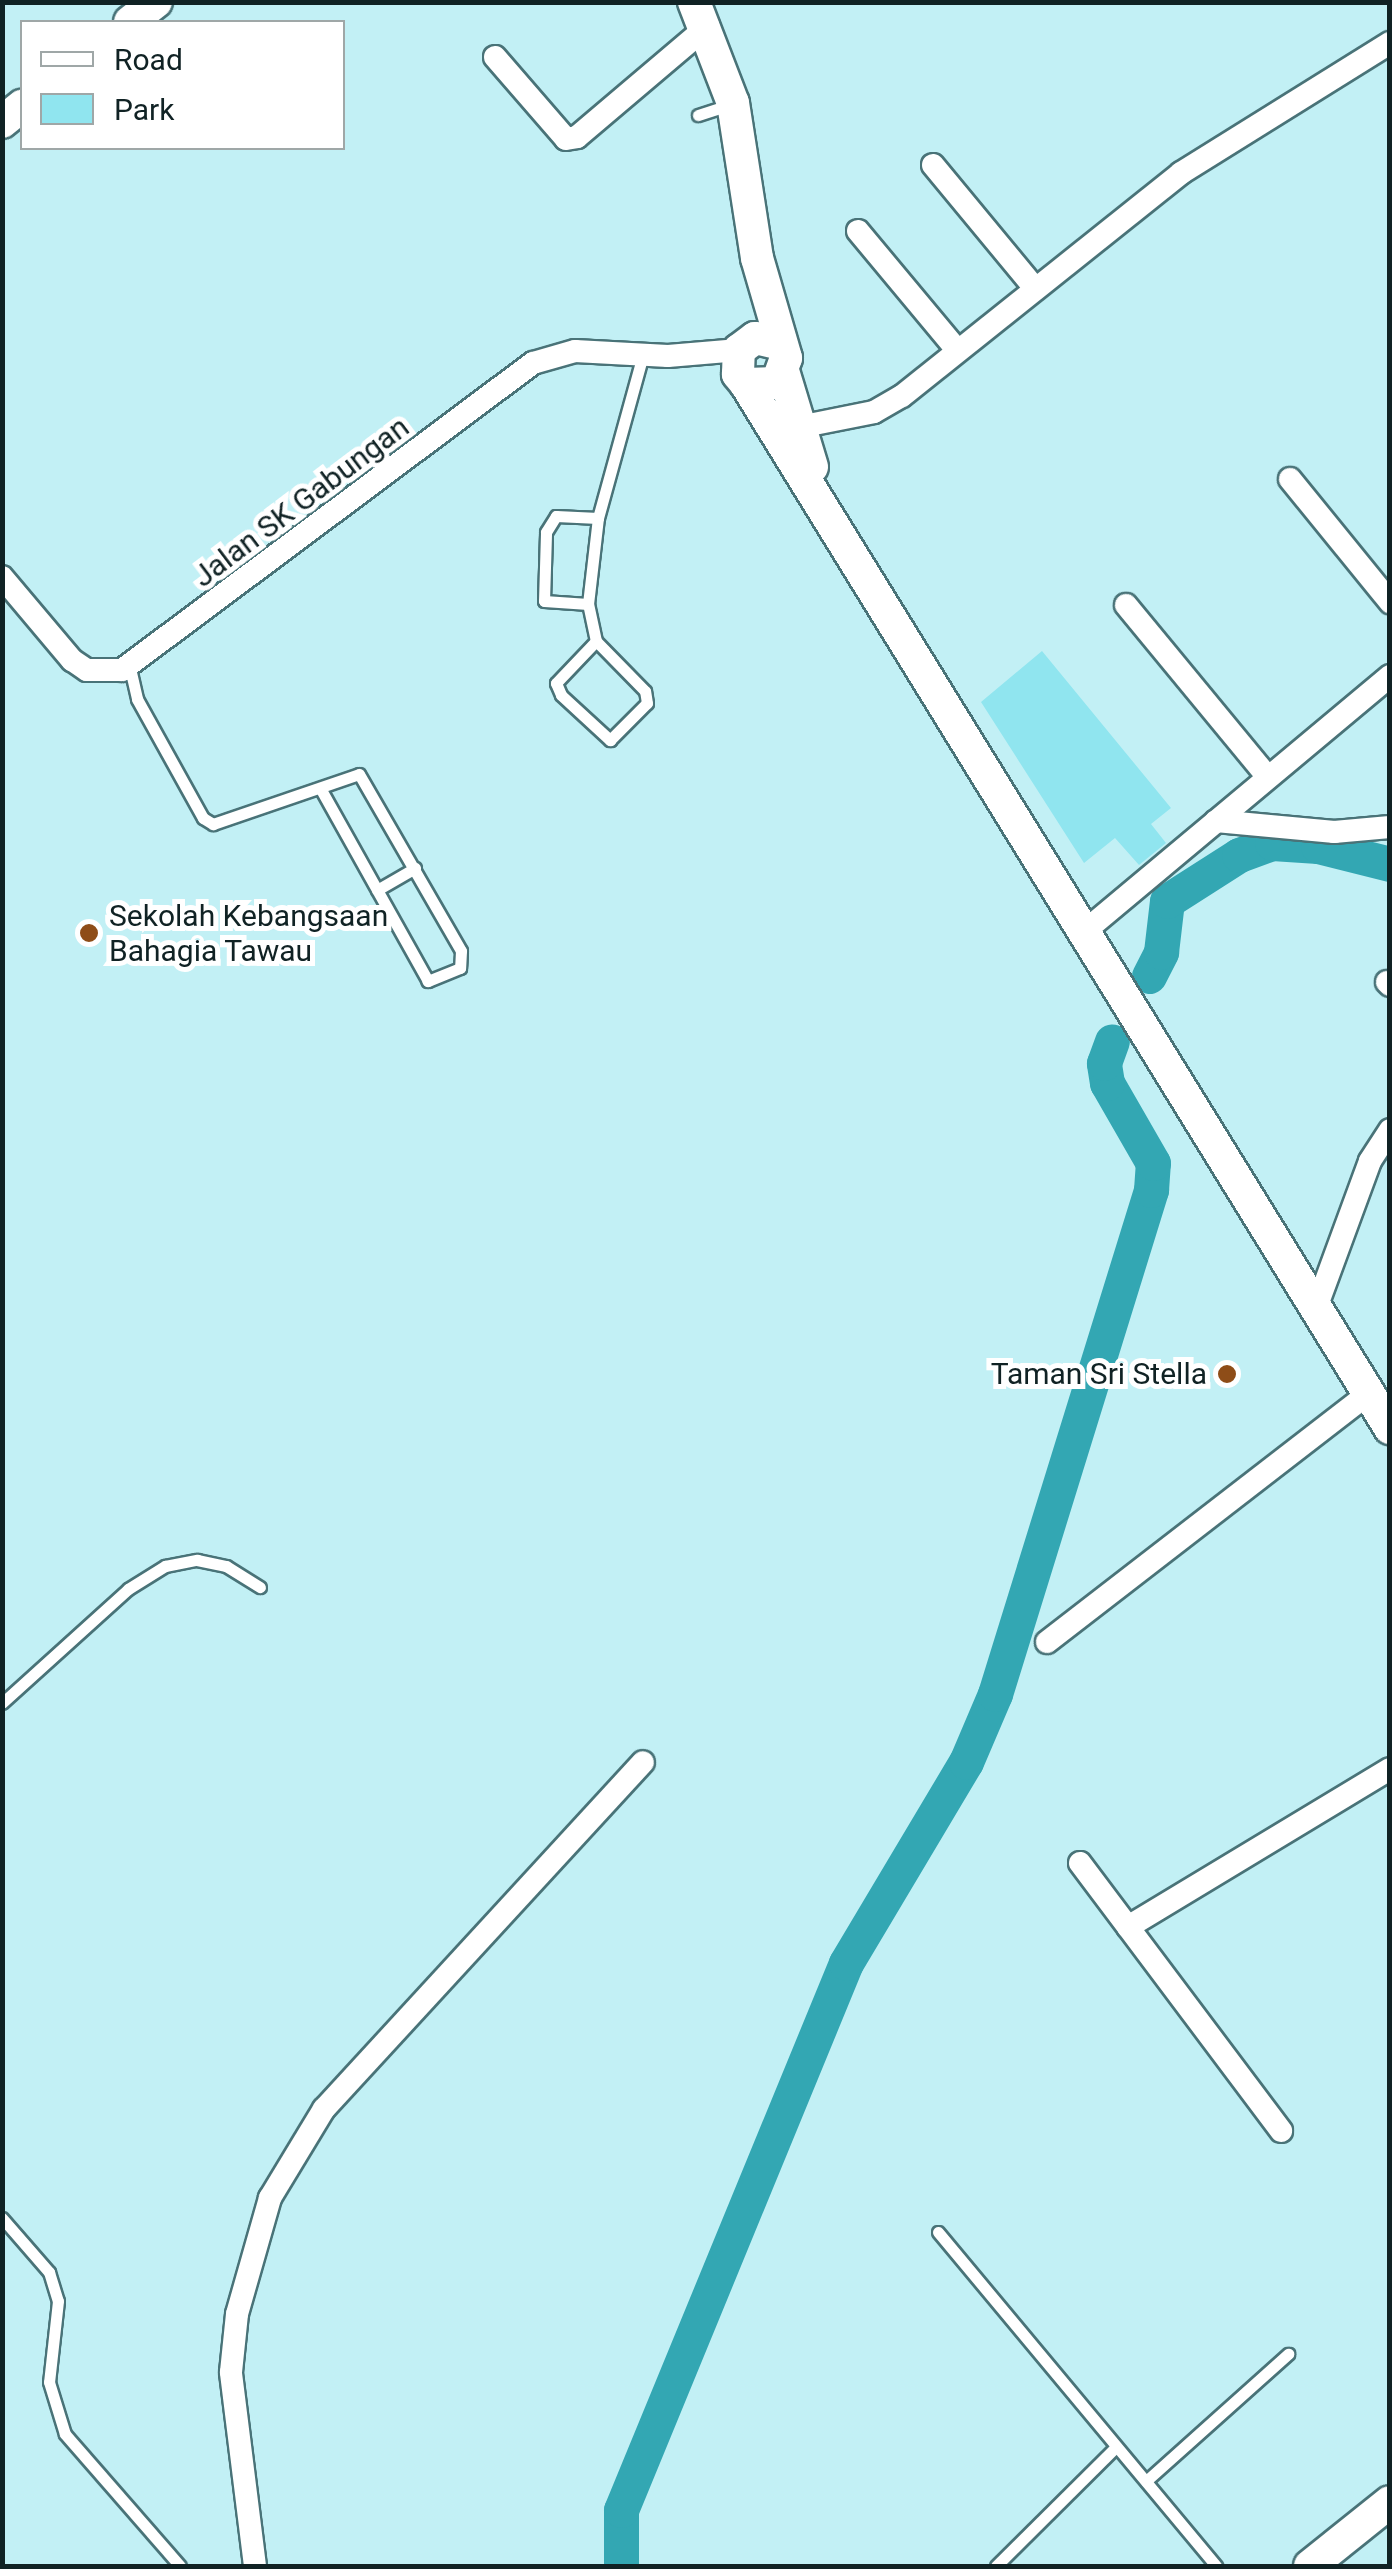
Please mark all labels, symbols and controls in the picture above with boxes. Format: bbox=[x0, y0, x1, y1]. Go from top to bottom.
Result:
legend bbox=[20, 20, 345, 150]
text: Road bbox=[114, 42, 183, 77]
text: Park bbox=[114, 92, 174, 127]
street label: Jalan SK Gabungan bbox=[186, 409, 416, 595]
place label: Sekolah Kebangsaan Bahagia Tawau bbox=[109, 898, 388, 968]
marker: Sekolah Kebangsaan Bahagia Tawau bbox=[78, 922, 100, 944]
place label: Taman Sri Stella bbox=[991, 1356, 1207, 1392]
marker: Taman Sri Stella bbox=[1216, 1363, 1238, 1385]

